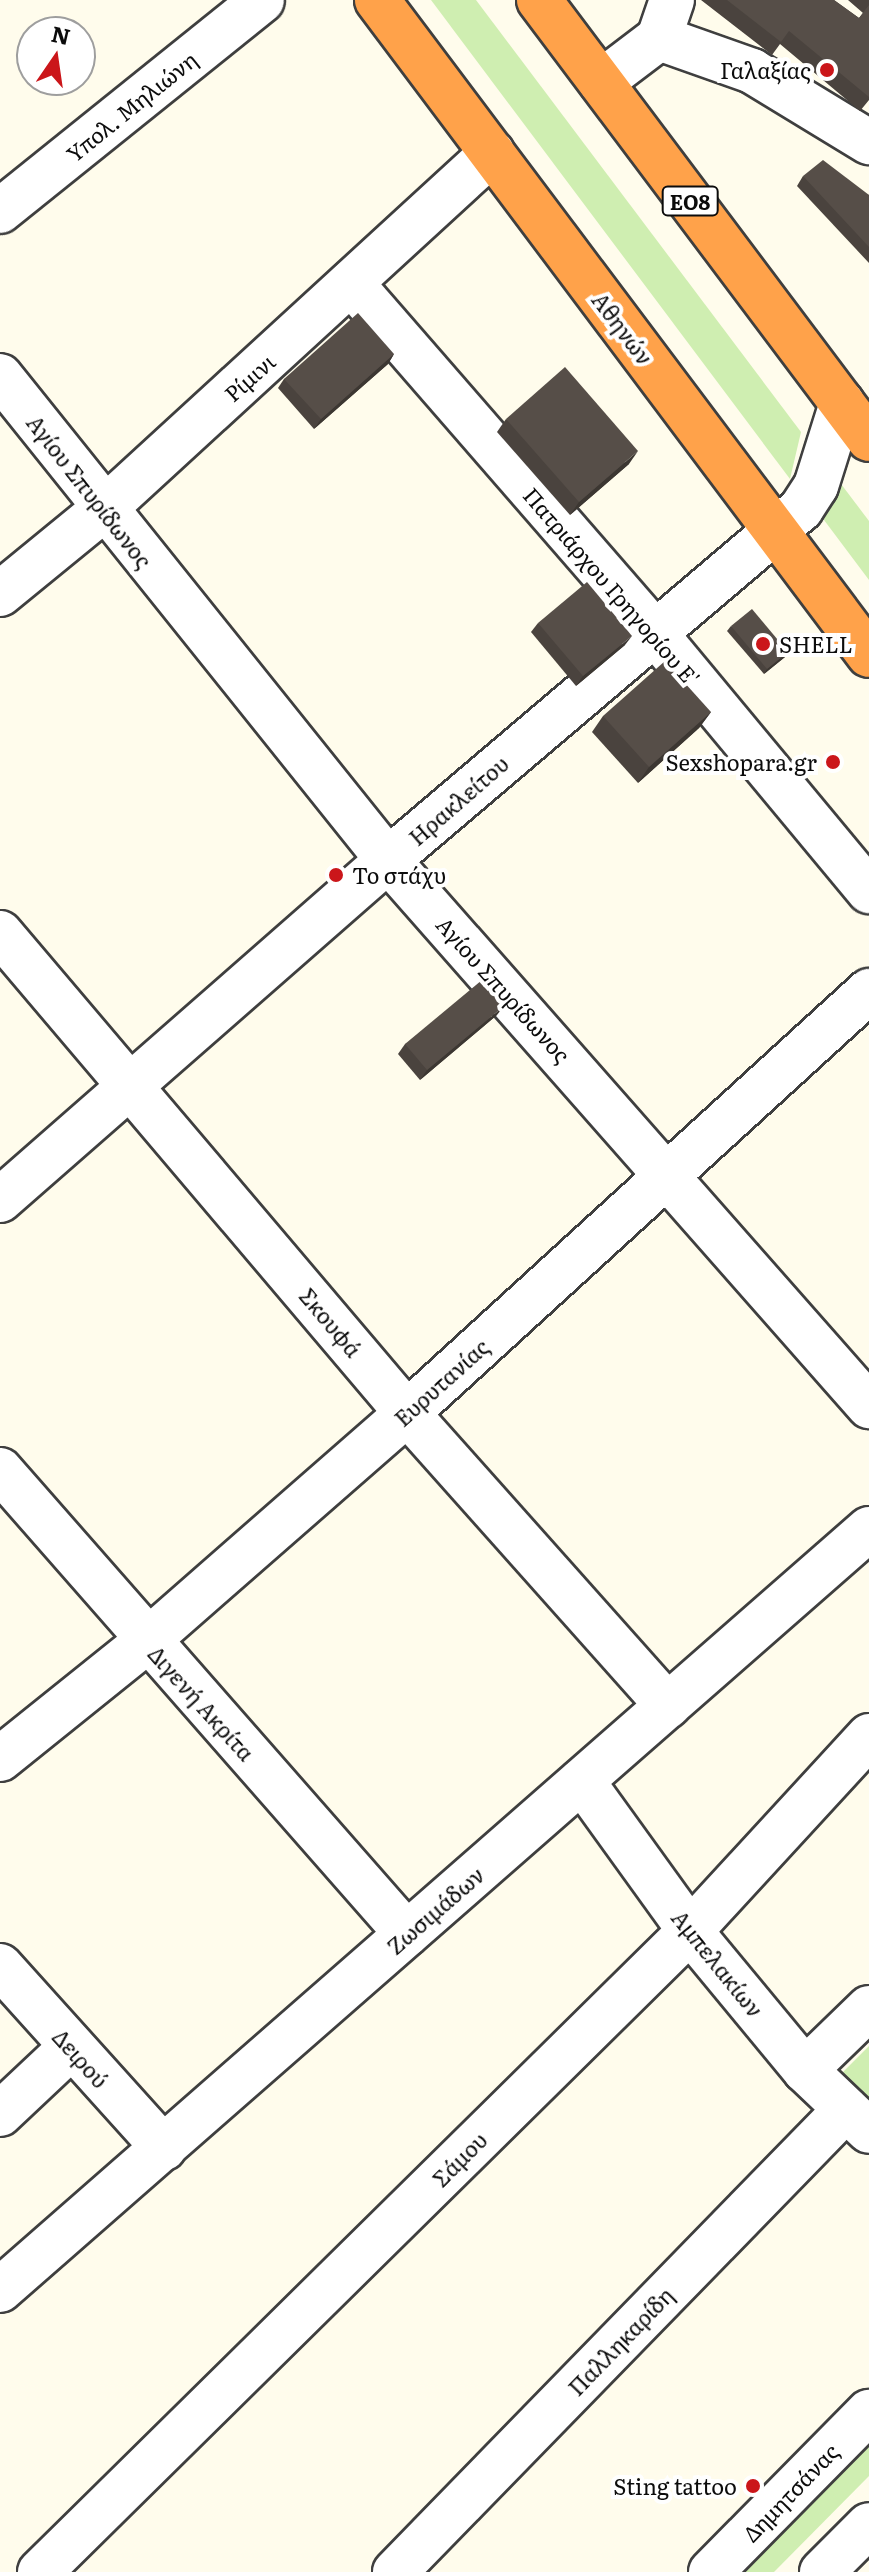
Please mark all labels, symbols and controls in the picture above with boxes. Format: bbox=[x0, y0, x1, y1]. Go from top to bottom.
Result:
north arrow bbox=[16, 16, 96, 96]
text: N bbox=[48, 16, 74, 52]
street label: Υπολ. Μηλιώνη bbox=[60, 45, 202, 167]
place label: Γαλαξίας bbox=[720, 57, 811, 83]
marker: Γαλαξίας bbox=[818, 61, 836, 79]
road number: ΕΟ8 bbox=[660, 185, 720, 217]
street label: Αθηνών bbox=[587, 287, 659, 369]
street label: Ρίμινι bbox=[218, 348, 280, 406]
street label: Αγίου Σπυρίδωνος bbox=[22, 409, 158, 573]
street label: Πατριάρχου Γρηγορίου Ε' bbox=[519, 481, 705, 691]
place label: SHELL bbox=[779, 631, 853, 657]
marker: SHELL bbox=[754, 635, 772, 653]
place label: Sexshopara.gr bbox=[665, 749, 817, 775]
street label: Ηρακλείτου bbox=[403, 750, 513, 850]
marker: Sexshopara.gr bbox=[824, 753, 842, 771]
place label: Το στάχυ bbox=[352, 862, 446, 888]
marker: Το στάχυ bbox=[327, 866, 345, 884]
street label: Αγίου Σπυρίδωνος bbox=[432, 911, 576, 1067]
street label: Σκουφά bbox=[295, 1282, 367, 1362]
street label: Ευρυτανίας bbox=[388, 1333, 494, 1431]
street label: Διγενή Ακρίτα bbox=[144, 1640, 260, 1766]
street label: Ζωσιμάδων bbox=[381, 1861, 489, 1959]
street label: Αμπελακίων bbox=[667, 1904, 769, 2022]
street label: Δειρού bbox=[48, 2023, 114, 2093]
street label: Σάμου bbox=[426, 2126, 492, 2192]
street label: Παλληκαρίδη bbox=[562, 2282, 678, 2400]
street label: Δημητσάνας bbox=[737, 2438, 843, 2546]
place label: Sting tattoo bbox=[613, 2473, 737, 2499]
marker: Sting tattoo bbox=[744, 2477, 762, 2495]

